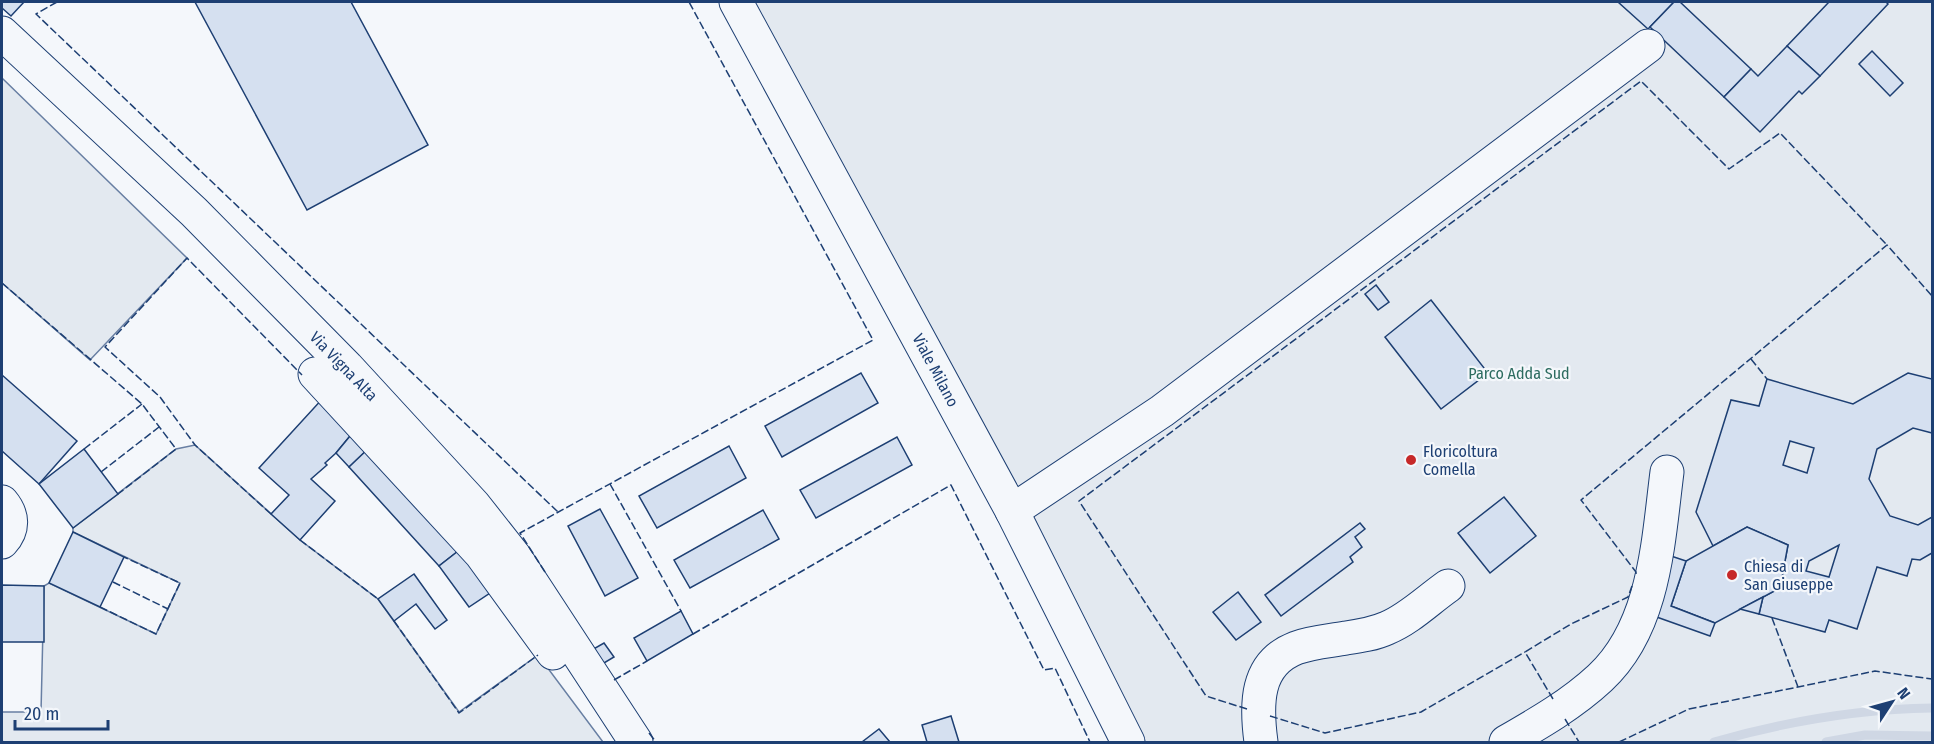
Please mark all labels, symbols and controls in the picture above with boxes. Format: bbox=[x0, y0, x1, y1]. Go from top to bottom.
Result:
street label: Via Vigna Alta bbox=[306, 328, 382, 405]
street label: Viale Milano bbox=[908, 330, 963, 410]
park label: Parco Adda Sud bbox=[1468, 364, 1570, 383]
place label: Floricoltura Comella bbox=[1423, 442, 1498, 479]
marker: Floricoltura Comella bbox=[1404, 453, 1418, 467]
place label: Chiesa di San Giuseppe bbox=[1744, 557, 1833, 594]
marker: Chiesa di San Giuseppe bbox=[1725, 568, 1739, 582]
north arrow bbox=[1862, 672, 1922, 732]
text: N bbox=[1893, 684, 1914, 703]
scale bar bbox=[15, 693, 108, 731]
text: 20 m bbox=[24, 703, 59, 725]

